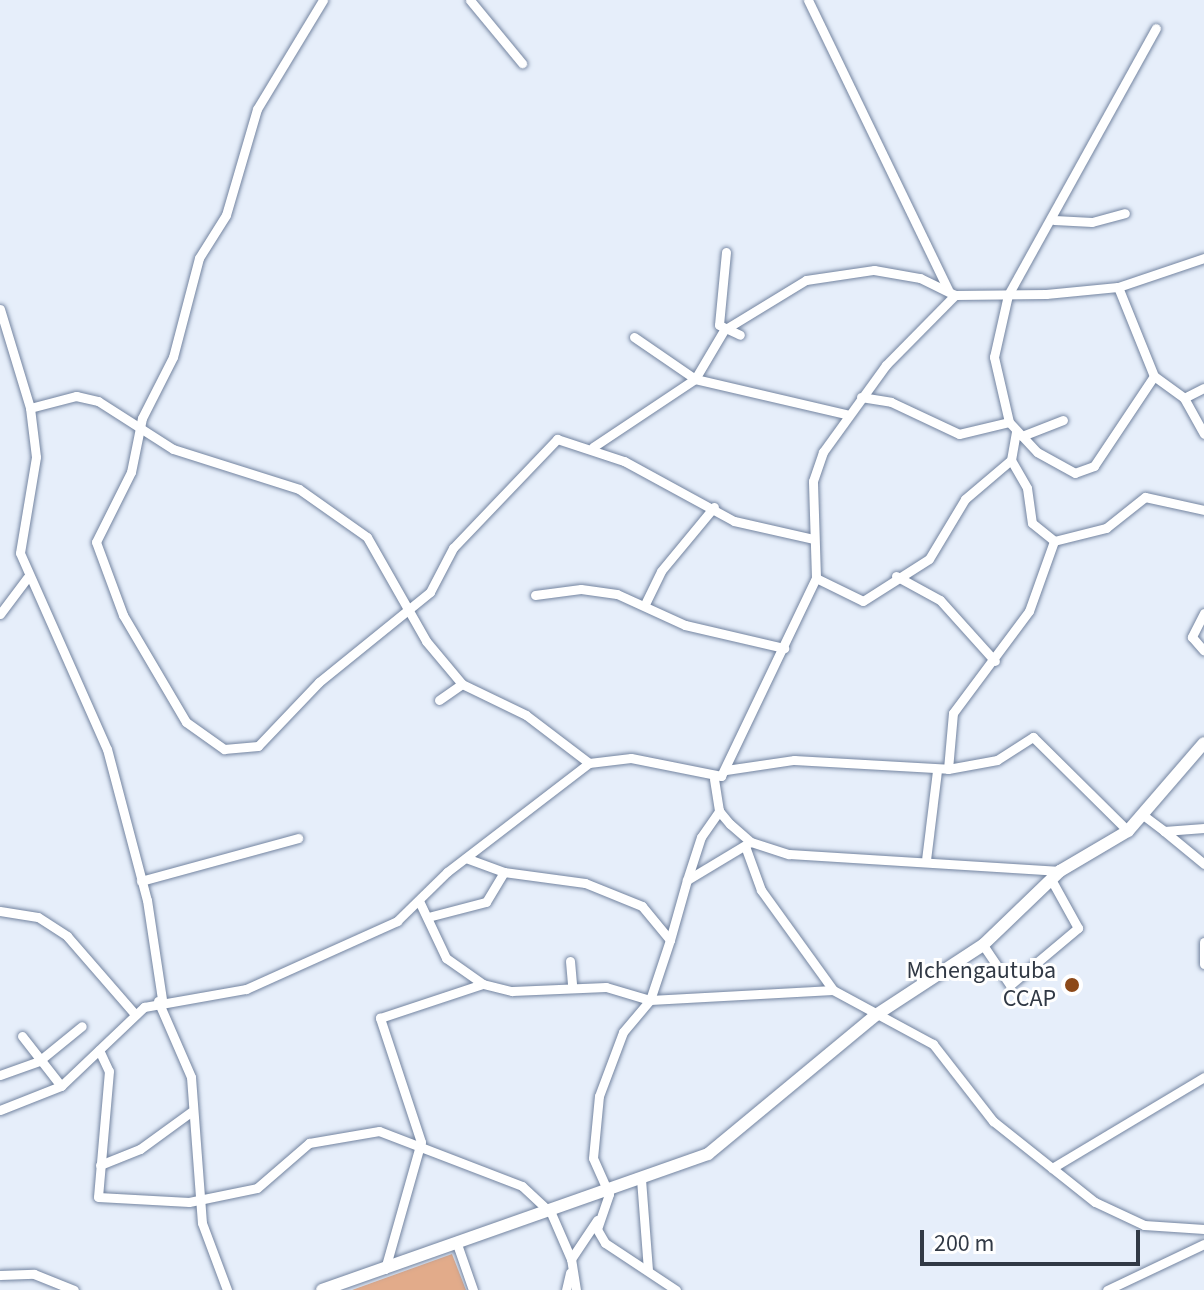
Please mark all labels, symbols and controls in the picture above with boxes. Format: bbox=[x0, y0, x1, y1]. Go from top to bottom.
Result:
place label: Mchengautuba CCAP bbox=[906, 957, 1056, 1013]
marker: Mchengautuba CCAP bbox=[1063, 976, 1081, 994]
scale bar bbox=[924, 1214, 1144, 1264]
text: 200 m bbox=[934, 1226, 994, 1261]

